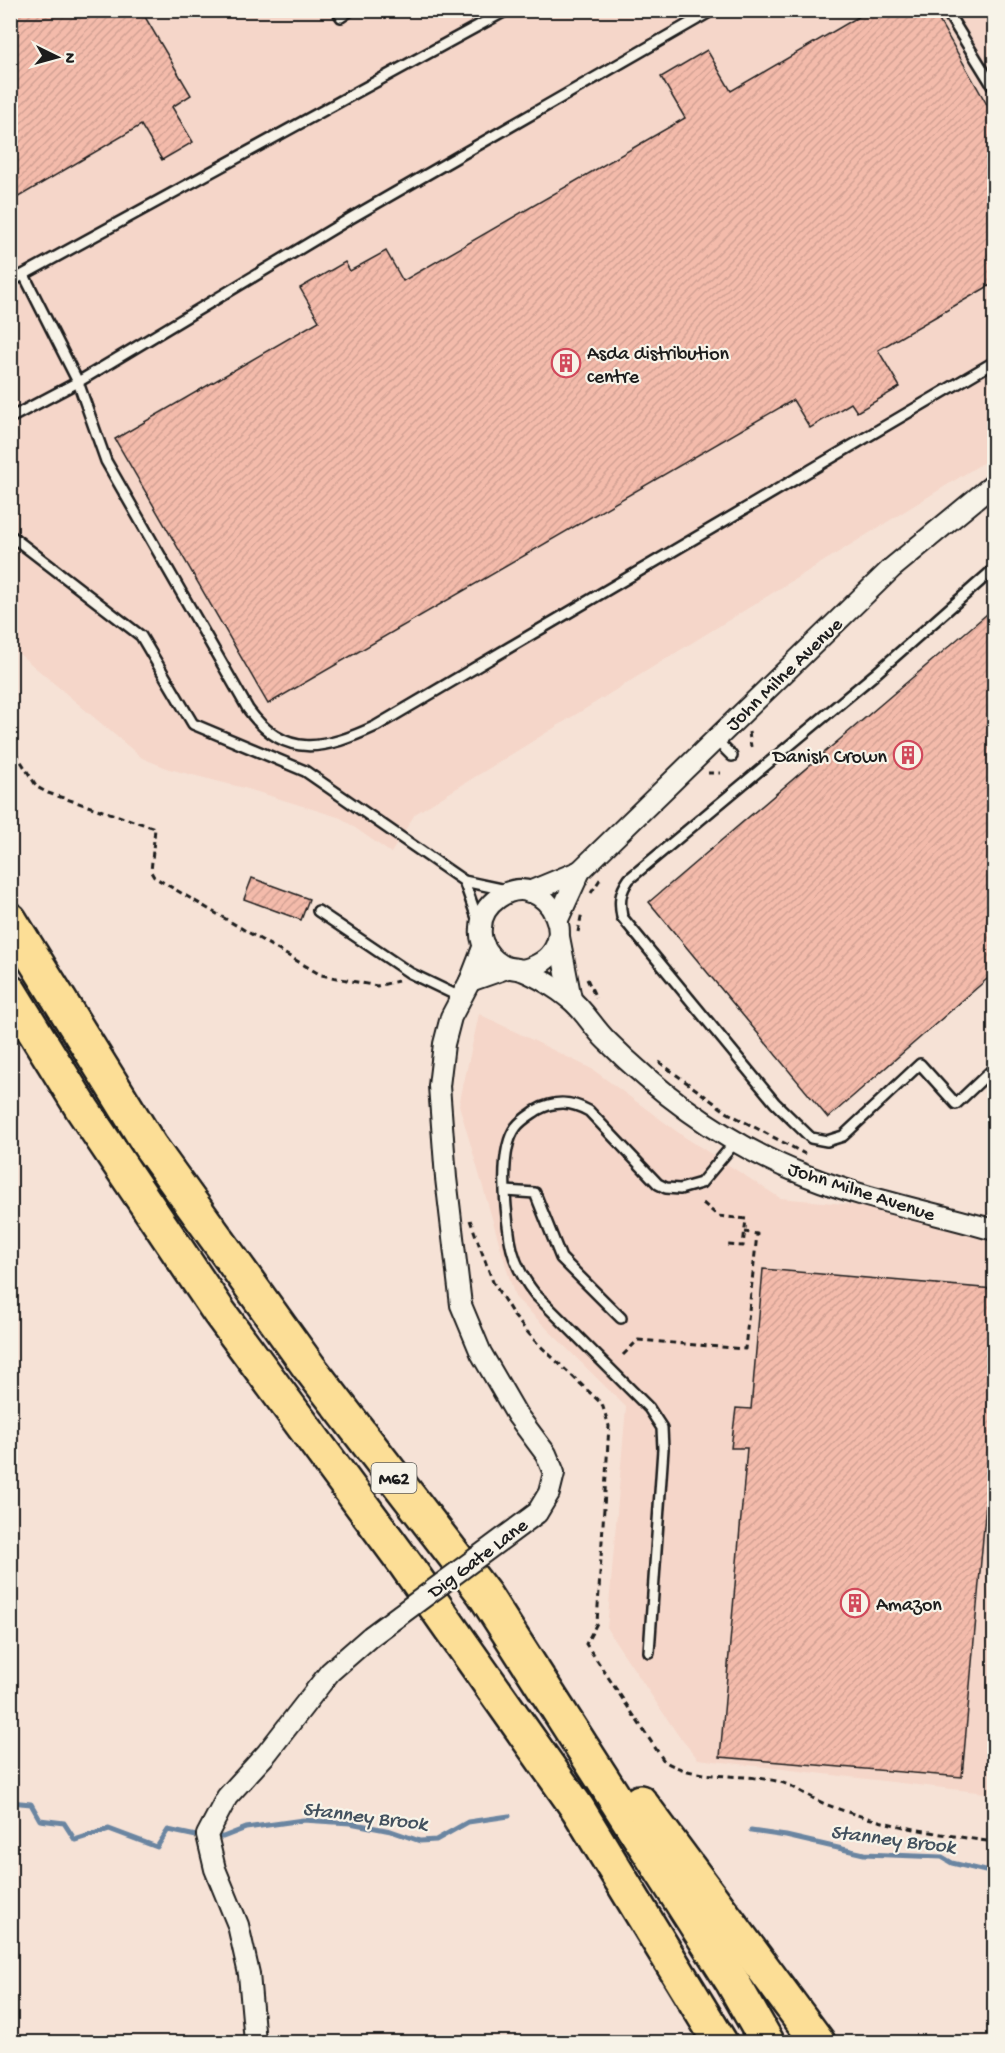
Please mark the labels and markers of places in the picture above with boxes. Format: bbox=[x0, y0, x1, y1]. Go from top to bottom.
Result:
place label: Asda distribution centre bbox=[587, 344, 730, 390]
building icon: Asda distribution centre bbox=[550, 347, 582, 379]
building icon: Danish Crown bbox=[892, 739, 924, 771]
place label: Danish Crown bbox=[771, 747, 887, 770]
building icon: Amazon bbox=[839, 1587, 871, 1619]
place label: Amazon bbox=[876, 1595, 942, 1618]

